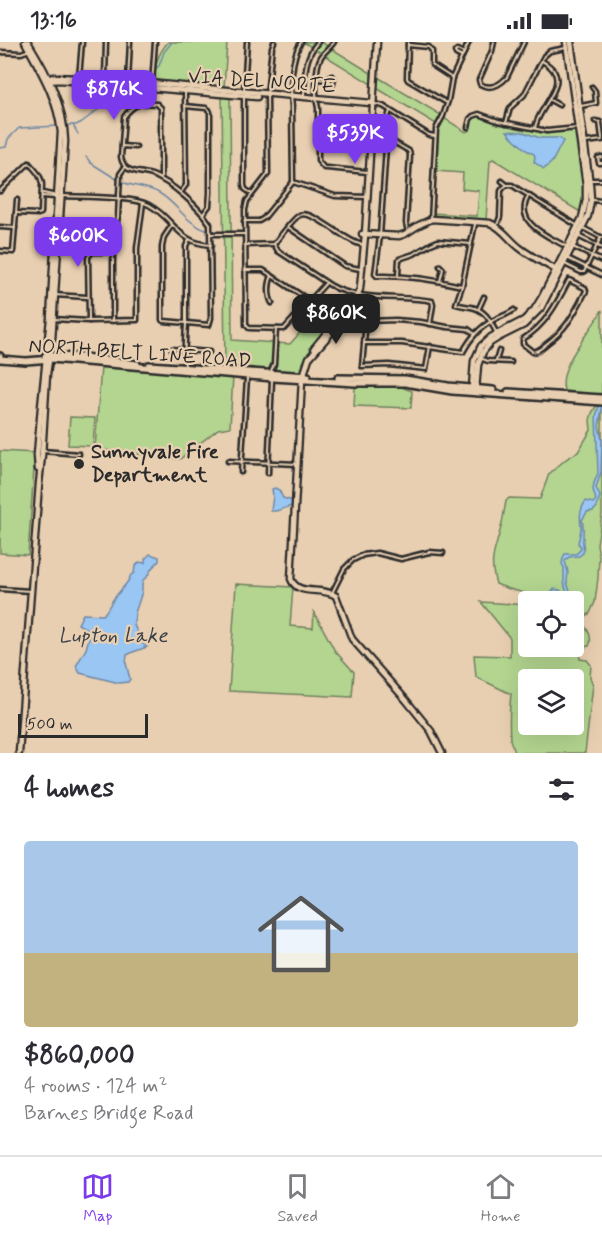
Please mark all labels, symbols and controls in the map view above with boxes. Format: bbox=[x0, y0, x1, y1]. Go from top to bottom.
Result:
text: 13:16 bbox=[30, 7, 77, 35]
street label: VIA DEL NORTE bbox=[187, 63, 337, 101]
pin: $876K bbox=[72, 70, 156, 121]
text: $876K bbox=[86, 76, 142, 103]
pin: $539K bbox=[313, 114, 397, 165]
text: $539K bbox=[327, 120, 383, 147]
pin: $600K bbox=[36, 217, 120, 268]
text: $600K bbox=[48, 223, 108, 250]
pin: $860K bbox=[294, 294, 378, 345]
text: $860K bbox=[306, 300, 366, 327]
street label: NORTH BELT LINE ROAD bbox=[28, 333, 252, 375]
place label: Sunnyvale Fire Department bbox=[91, 439, 219, 489]
marker: Sunnyvale Fire Department bbox=[72, 457, 86, 471]
map controls bbox=[518, 591, 584, 735]
button: locate bbox=[518, 591, 584, 657]
water label: Lupton Lake bbox=[58, 622, 168, 650]
button: layers bbox=[518, 669, 584, 735]
scale bar bbox=[18, 711, 148, 738]
text: 500 m bbox=[27, 714, 72, 735]
text: 4 homes bbox=[24, 772, 114, 806]
icon: filters bbox=[545, 773, 578, 806]
icon: home bbox=[247, 880, 355, 988]
text: $860,000 bbox=[24, 1039, 135, 1073]
text: 4 rooms · 124 m² bbox=[24, 1073, 167, 1100]
text: Barnes Bridge Road bbox=[24, 1100, 193, 1127]
tab: Map bbox=[81, 1170, 114, 1227]
tab: Saved bbox=[277, 1170, 318, 1227]
tab: Home bbox=[481, 1170, 521, 1227]

